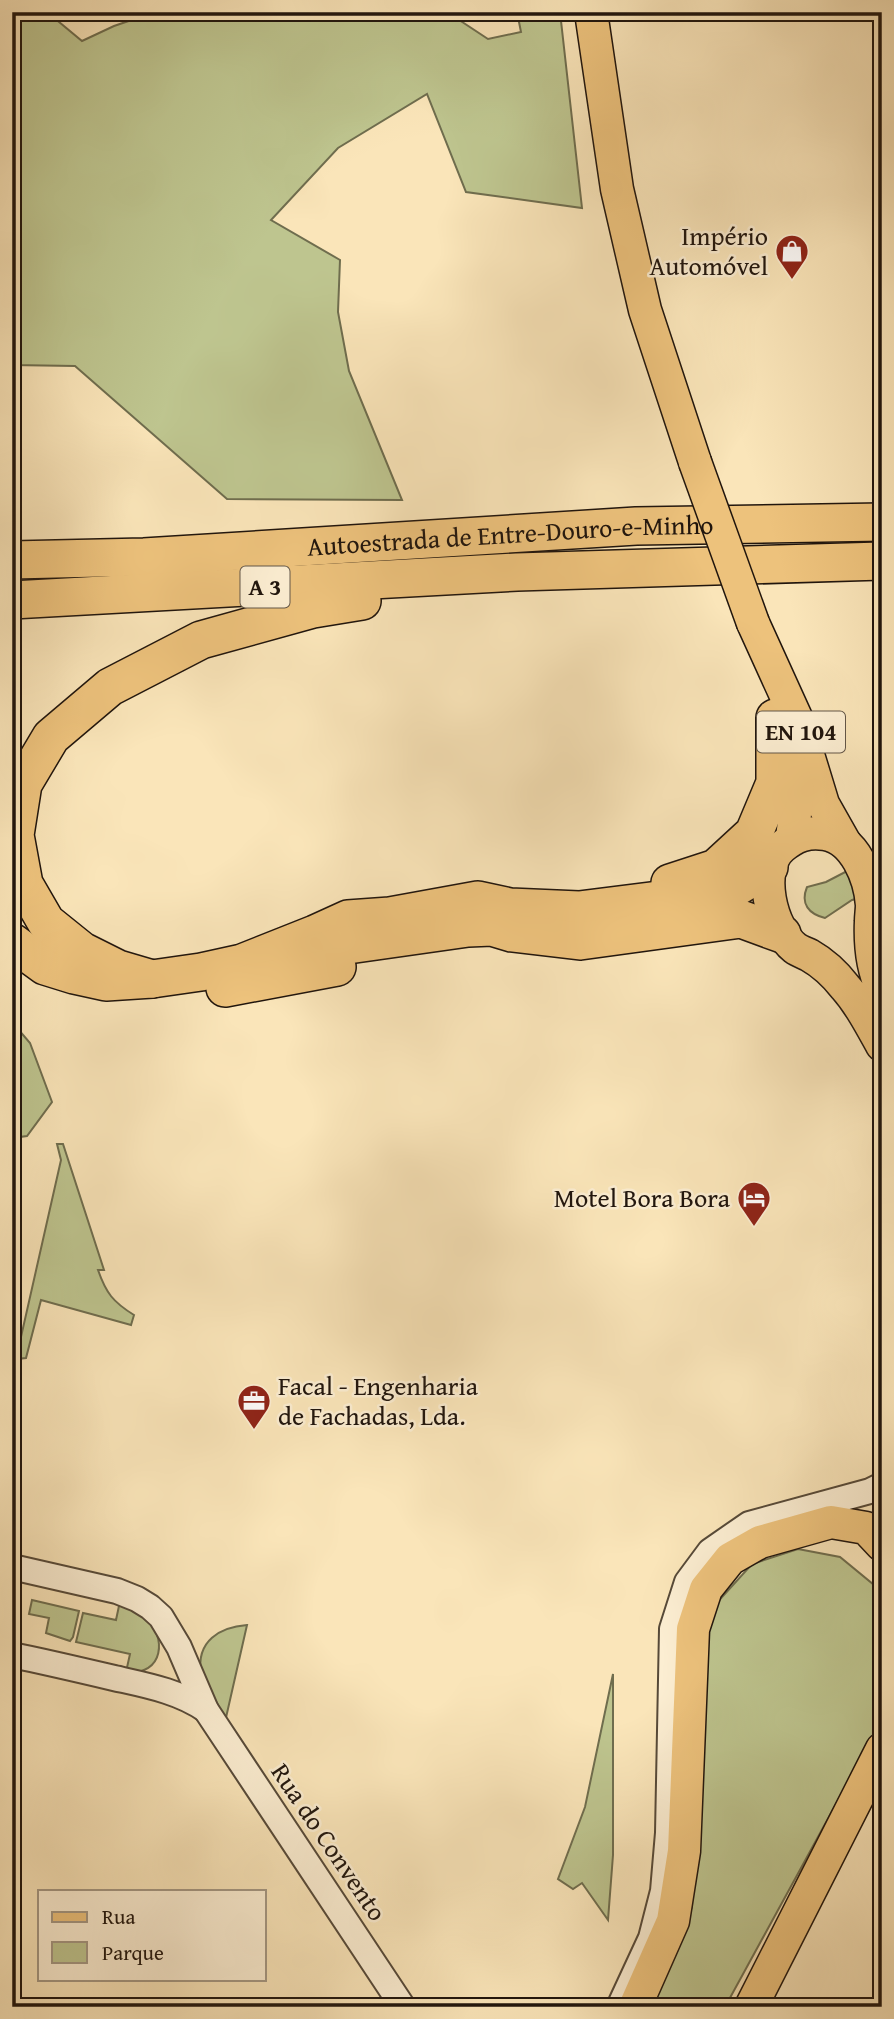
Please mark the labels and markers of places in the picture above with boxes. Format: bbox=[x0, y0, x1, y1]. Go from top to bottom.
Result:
place label: Império Automóvel bbox=[649, 216, 768, 285]
shop icon: Império Automóvel bbox=[773, 232, 811, 281]
place label: Motel Bora Bora bbox=[554, 1178, 731, 1217]
hotel icon: Motel Bora Bora bbox=[735, 1179, 773, 1228]
place label: Facal - Engenharia de Fachadas, Lda. bbox=[278, 1366, 479, 1435]
office icon: Facal - Engenharia de Fachadas, Lda. bbox=[235, 1382, 273, 1431]

